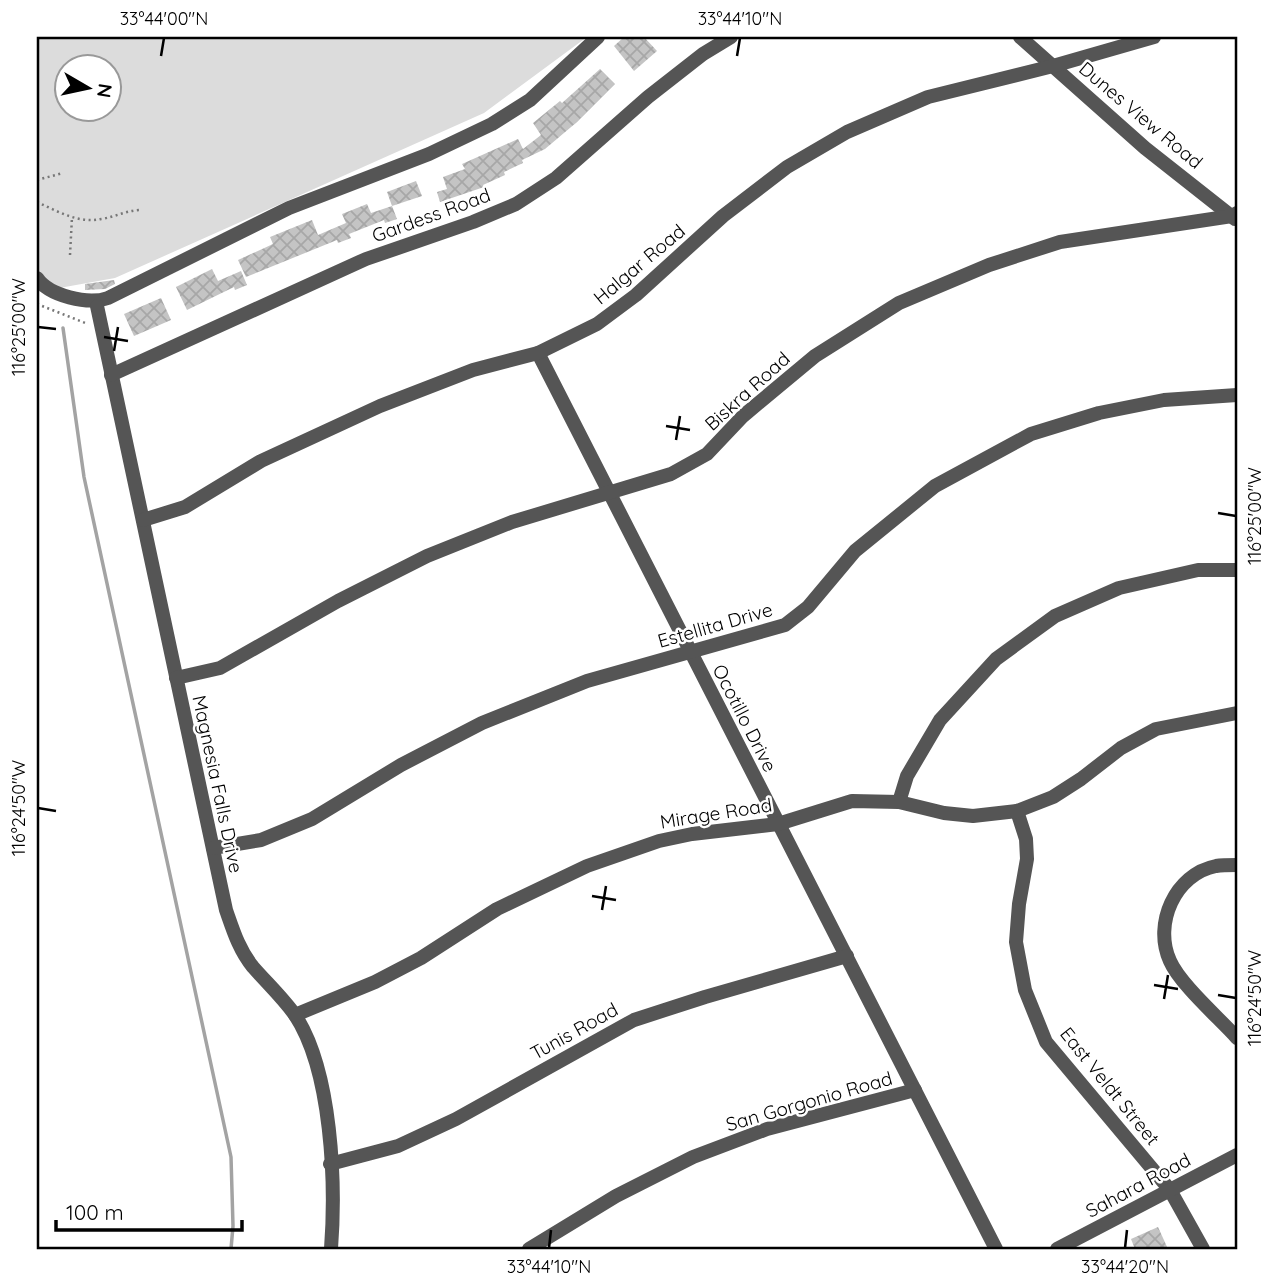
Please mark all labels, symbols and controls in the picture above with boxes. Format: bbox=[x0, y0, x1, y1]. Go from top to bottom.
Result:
text: 33°44'00"N bbox=[120, 7, 208, 30]
text: 33°44'10"N bbox=[698, 7, 782, 30]
north arrow bbox=[52, 52, 122, 122]
street label: Dunes View Road bbox=[1074, 56, 1208, 174]
text: N bbox=[92, 82, 118, 99]
street label: Gardess Road bbox=[369, 182, 493, 248]
street label: Halgar Road bbox=[588, 219, 690, 309]
text: 116°25'00"W bbox=[7, 278, 30, 376]
street label: Biskra Road bbox=[699, 346, 795, 436]
text: 116°25'00"W bbox=[1243, 467, 1266, 565]
street label: Estellita Drive bbox=[655, 597, 775, 653]
street label: Ocotillo Drive bbox=[708, 660, 782, 776]
street label: Magnesia Falls Drive bbox=[187, 693, 249, 875]
text: 116°24'50"W bbox=[7, 760, 30, 856]
street label: Mirage Road bbox=[658, 792, 774, 834]
text: 116°24'50"W bbox=[1243, 950, 1266, 1046]
street label: Tunis Road bbox=[526, 997, 622, 1065]
street label: East Veldt Street bbox=[1055, 1022, 1165, 1150]
street label: San Gorgonio Road bbox=[723, 1066, 895, 1136]
street label: Sahara Road bbox=[1081, 1147, 1195, 1223]
scale bar bbox=[56, 1188, 242, 1232]
text: 100 m bbox=[66, 1199, 124, 1225]
text: 33°44'10"N bbox=[507, 1255, 591, 1278]
text: 33°44'20"N bbox=[1081, 1255, 1169, 1278]

